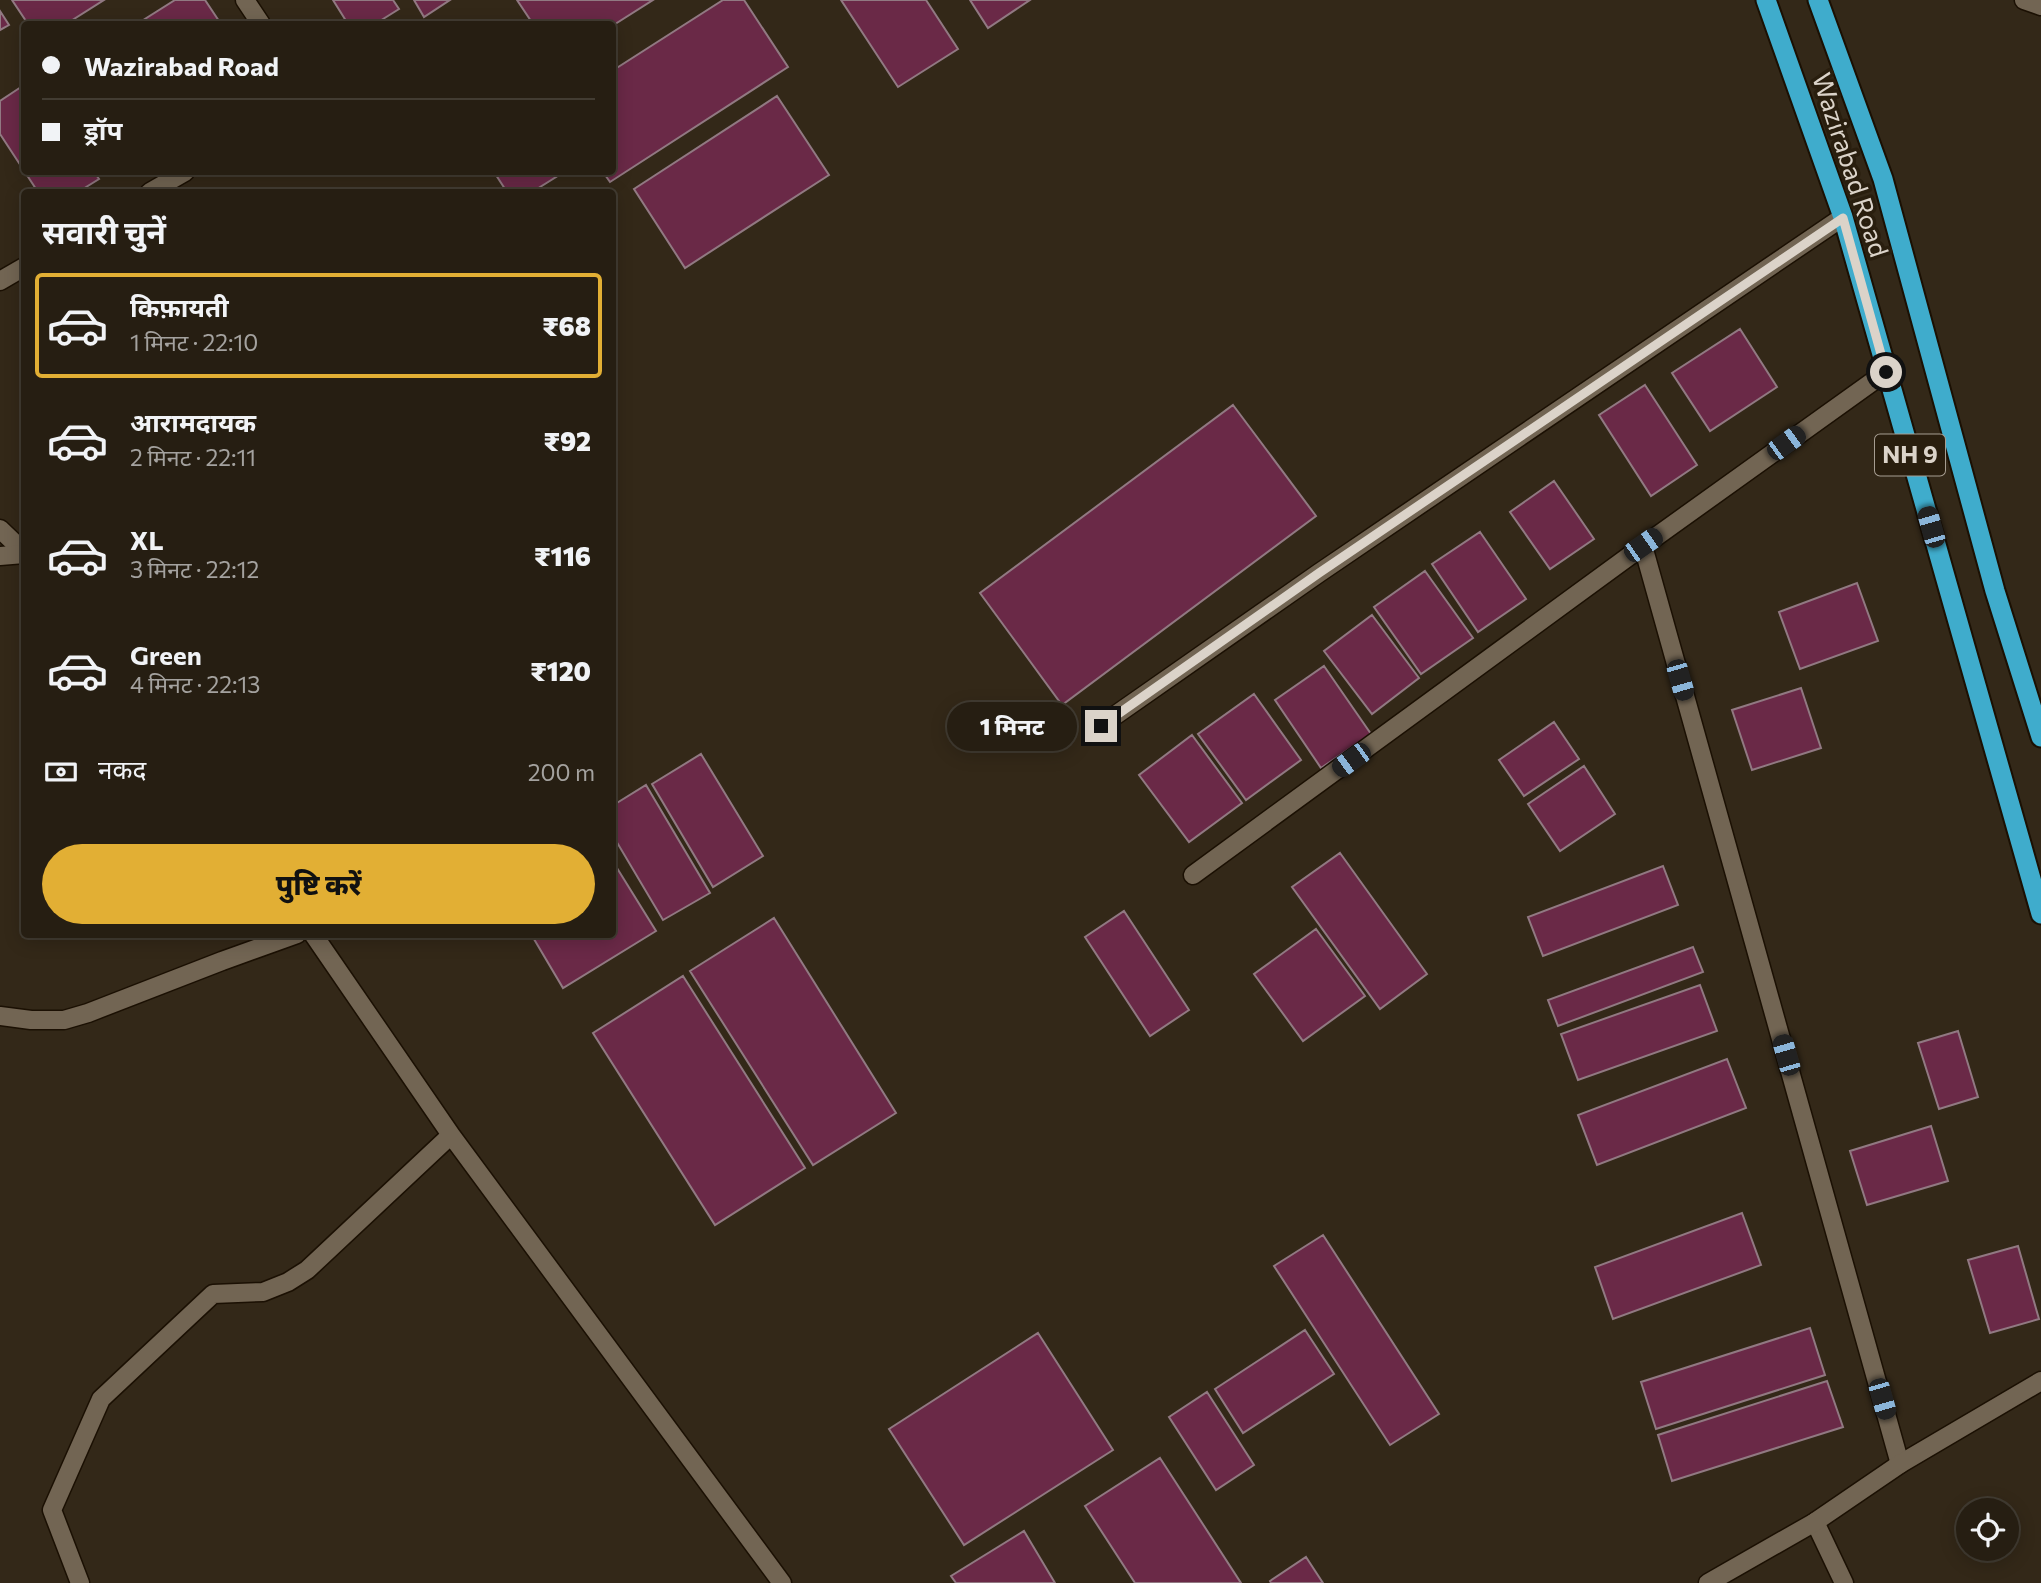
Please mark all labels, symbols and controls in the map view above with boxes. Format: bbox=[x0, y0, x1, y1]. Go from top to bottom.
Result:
text: Wazirabad Road bbox=[84, 50, 279, 81]
street label: Wazirabad Road bbox=[1807, 69, 1896, 261]
text: ड्रॉप bbox=[84, 114, 122, 145]
text: सवारी चुनें bbox=[42, 211, 166, 251]
text: किफ़ायती bbox=[130, 291, 229, 322]
icon: car bbox=[46, 294, 109, 357]
text: ₹68 bbox=[542, 310, 591, 341]
text: 1 मिनट · 22:10 bbox=[130, 328, 258, 356]
route start bbox=[1870, 356, 1902, 388]
text: आरामदायक bbox=[130, 406, 256, 437]
icon: car bbox=[46, 409, 109, 472]
car bbox=[1763, 422, 1810, 464]
text: ₹92 bbox=[544, 425, 591, 456]
road number: NH 9 bbox=[1875, 434, 1945, 476]
text: 2 मिनट · 22:11 bbox=[130, 443, 256, 471]
car bbox=[1916, 504, 1947, 550]
icon: car bbox=[46, 524, 109, 587]
text: XL bbox=[130, 524, 164, 555]
car bbox=[1620, 524, 1667, 566]
text: ₹116 bbox=[534, 540, 591, 571]
text: 3 मिनट · 22:12 bbox=[130, 555, 259, 583]
icon: car bbox=[46, 639, 109, 702]
text: Green bbox=[130, 639, 202, 670]
text: ₹120 bbox=[530, 655, 591, 686]
car bbox=[1665, 657, 1696, 703]
text: 4 मिनट · 22:13 bbox=[130, 670, 260, 698]
callout: 1 मिनट bbox=[947, 702, 1076, 750]
route end bbox=[1085, 710, 1117, 742]
text: 1 मिनट bbox=[980, 712, 1044, 740]
car bbox=[1328, 739, 1375, 781]
icon: cash bbox=[42, 753, 80, 791]
text: नकद bbox=[98, 753, 146, 784]
text: 200 m bbox=[528, 758, 595, 786]
button: पुष्टि करें bbox=[42, 844, 595, 924]
car bbox=[1771, 1032, 1802, 1078]
car bbox=[1867, 1376, 1898, 1422]
map controls bbox=[1956, 1498, 2019, 1561]
button: locate bbox=[1956, 1498, 2019, 1561]

